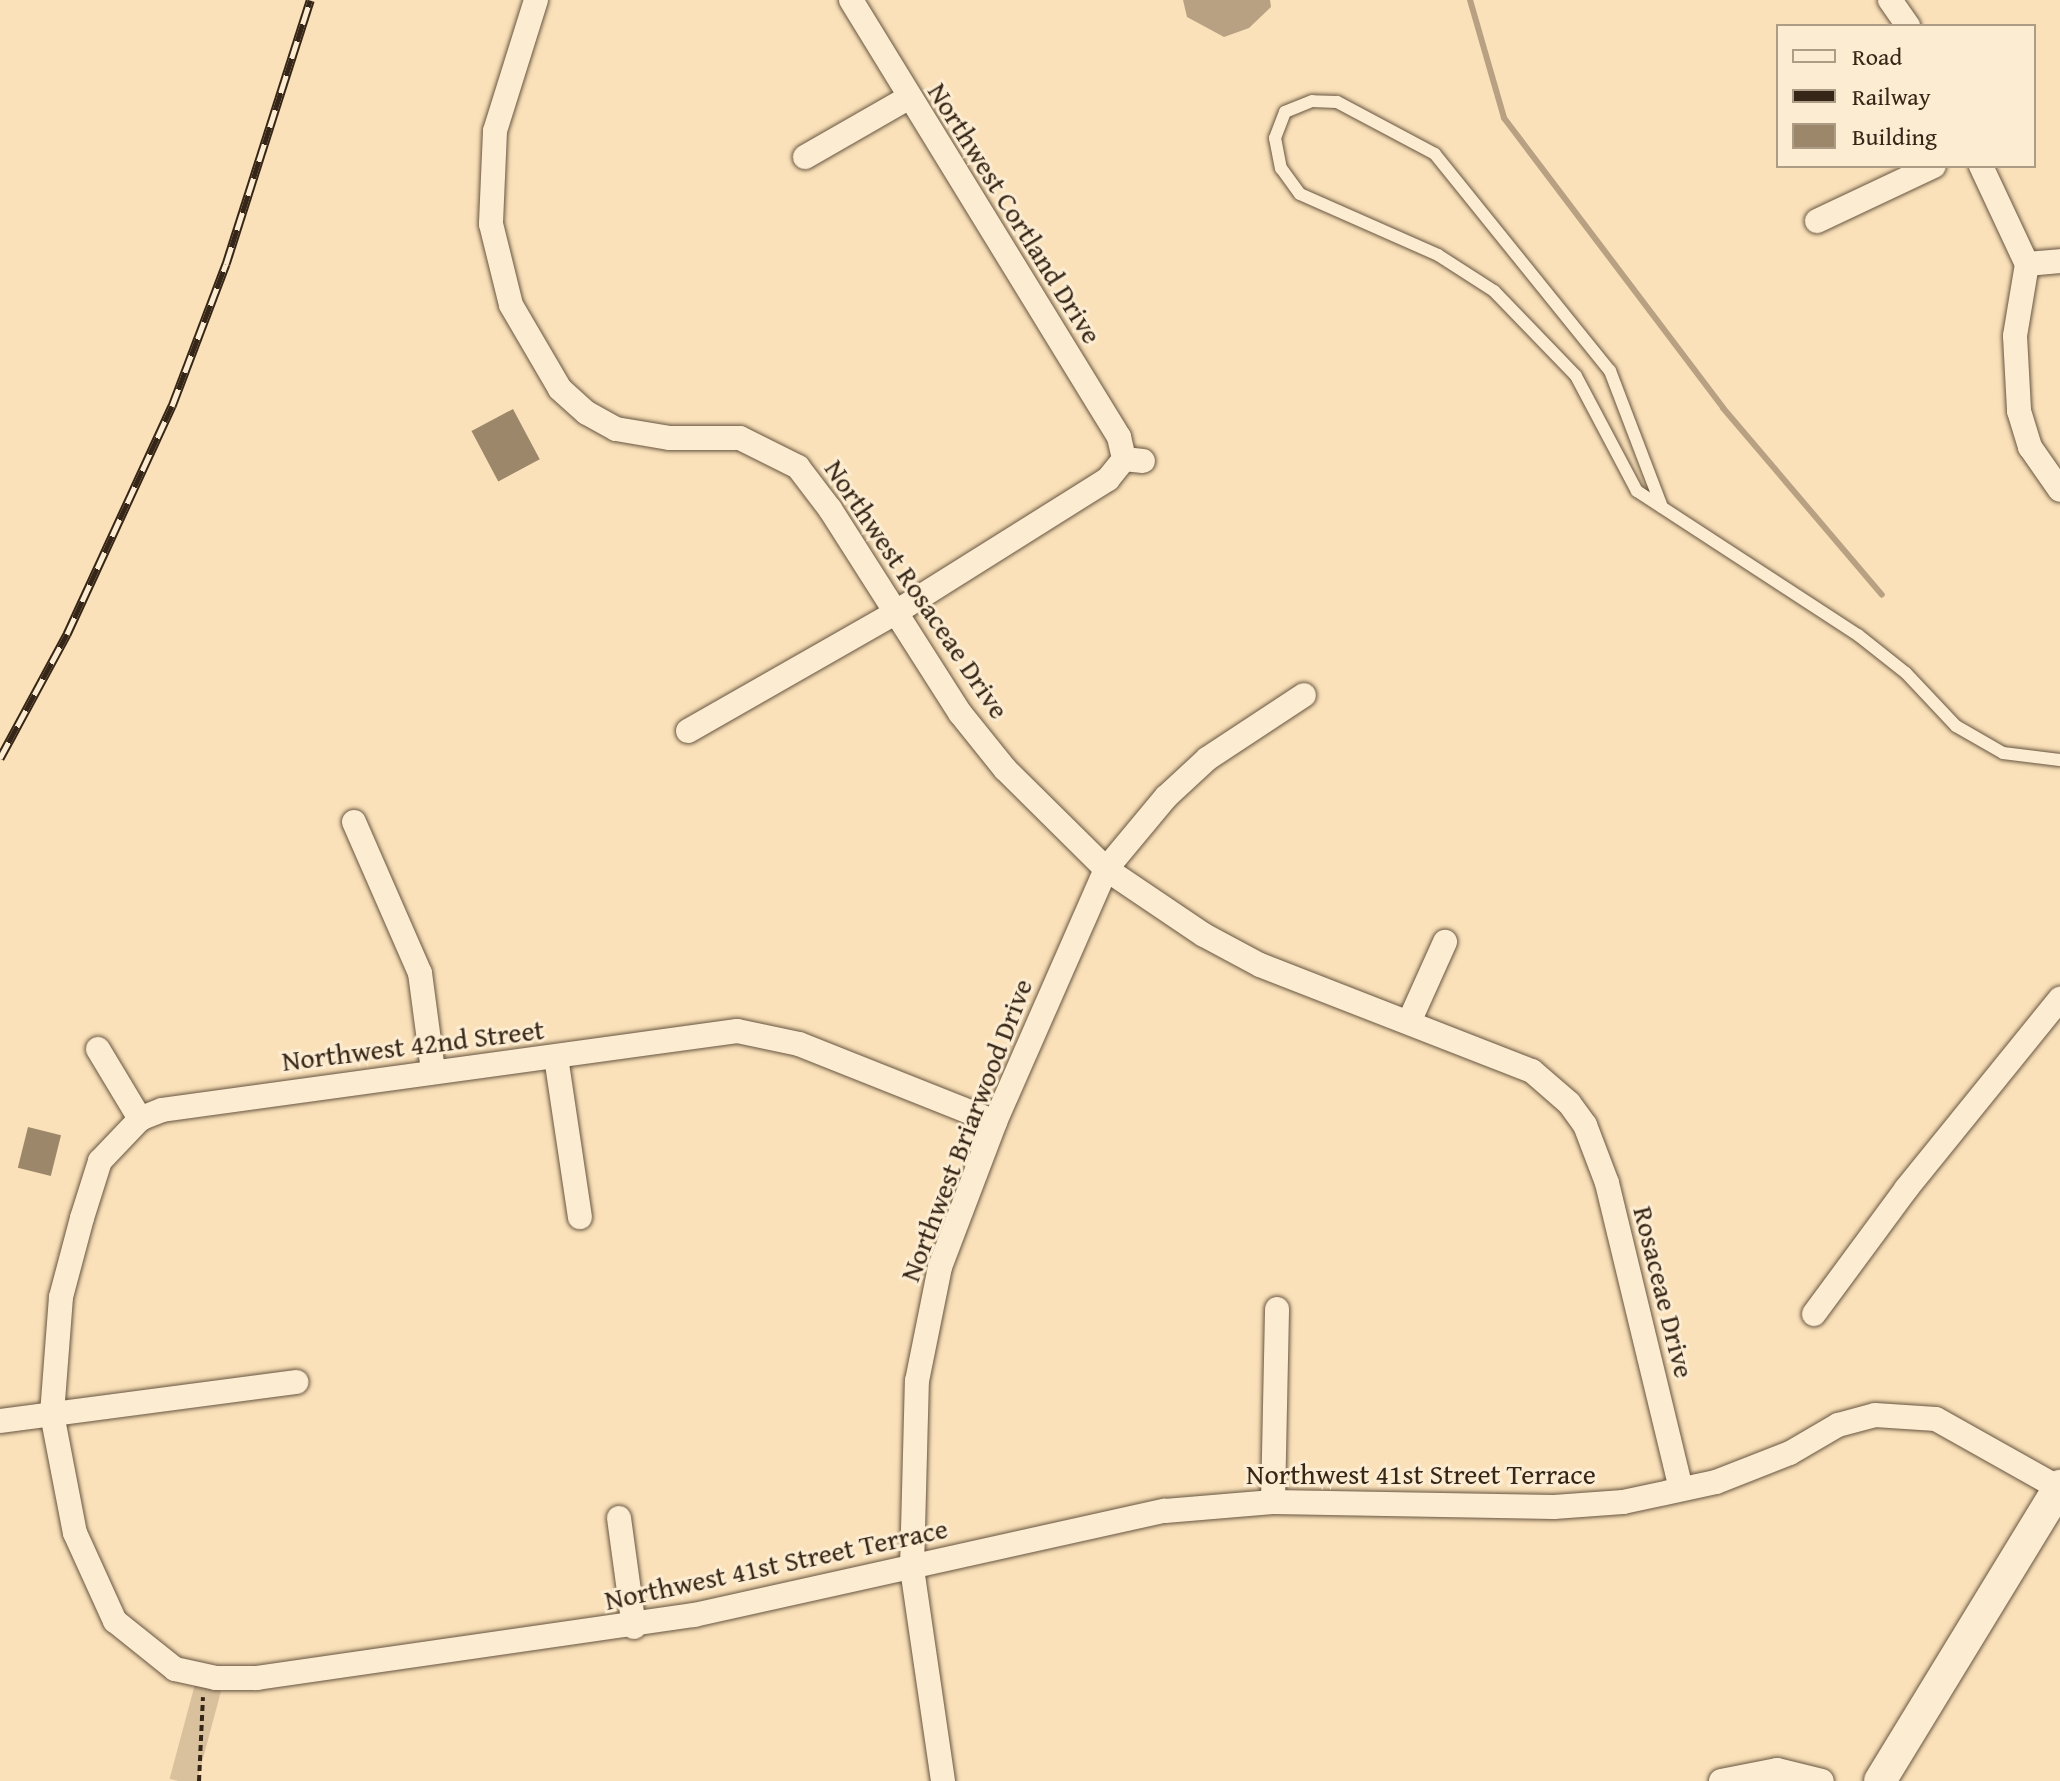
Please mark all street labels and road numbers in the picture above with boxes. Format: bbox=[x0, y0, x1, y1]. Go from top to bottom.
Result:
street label: Northwest Cortland Drive bbox=[921, 76, 1109, 350]
street label: Northwest Rosaceae Drive bbox=[818, 453, 1016, 725]
street label: Northwest Briarwood Drive bbox=[893, 974, 1039, 1286]
street label: Northwest 42nd Street bbox=[280, 1012, 546, 1078]
street label: Rosaceae Drive bbox=[1626, 1203, 1702, 1381]
street label: Northwest 41st Street Terrace bbox=[1246, 1457, 1596, 1491]
street label: Northwest 41st Street Terrace bbox=[601, 1511, 951, 1617]

